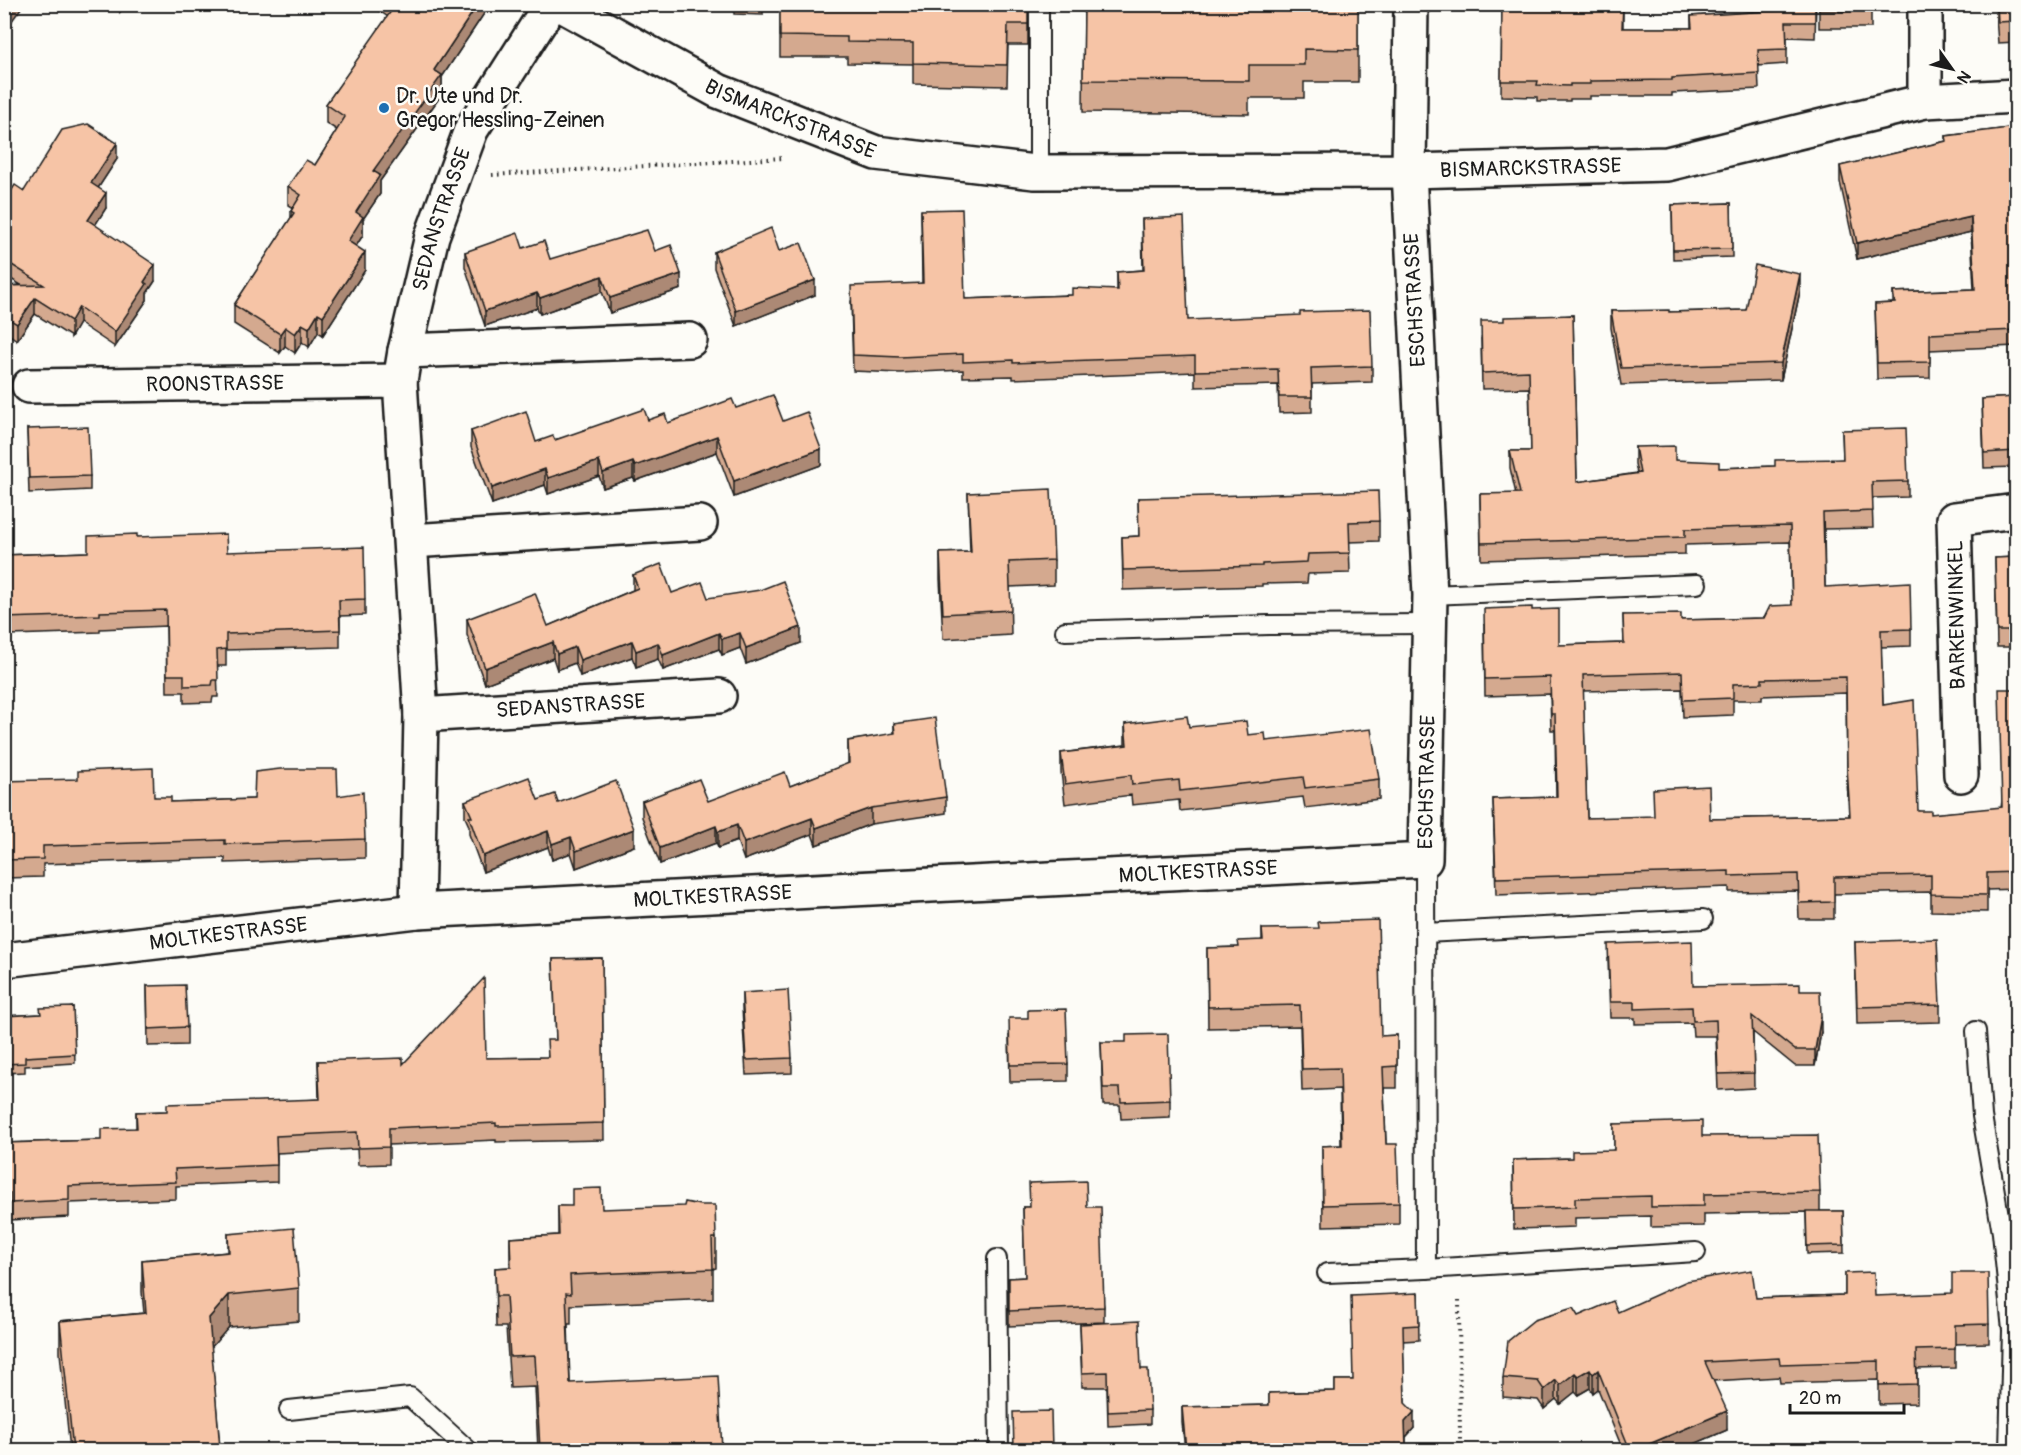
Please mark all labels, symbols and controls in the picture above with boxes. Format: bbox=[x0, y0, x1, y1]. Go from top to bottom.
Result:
north arrow bbox=[1922, 39, 1982, 99]
text: N bbox=[1952, 67, 1975, 87]
street label: BISMARCKSTRASSE bbox=[700, 73, 880, 165]
place label: Dr. Ute und Dr. Gregor Hessling-Zeinen bbox=[396, 83, 605, 134]
marker: Dr. Ute und Dr. Gregor Hessling-Zeinen bbox=[377, 101, 391, 115]
street label: SEDANSTRASSE bbox=[406, 144, 477, 294]
street label: BISMARCKSTRASSE bbox=[1439, 152, 1622, 184]
street label: ESCHSTRASSE bbox=[1398, 232, 1432, 368]
street label: ROONSTRASSE bbox=[146, 369, 284, 398]
street label: BARKENWINKEL bbox=[1942, 540, 1972, 690]
street label: SEDANSTRASSE bbox=[495, 687, 646, 724]
street label: ESCHSTRASSE bbox=[1412, 715, 1441, 850]
street label: MOLTKESTRASSE bbox=[1118, 854, 1278, 889]
street label: MOLTKESTRASSE bbox=[633, 879, 793, 914]
street label: MOLTKESTRASSE bbox=[148, 911, 309, 956]
scale bar bbox=[1790, 1377, 1904, 1415]
text: 20 m bbox=[1799, 1387, 1841, 1410]

